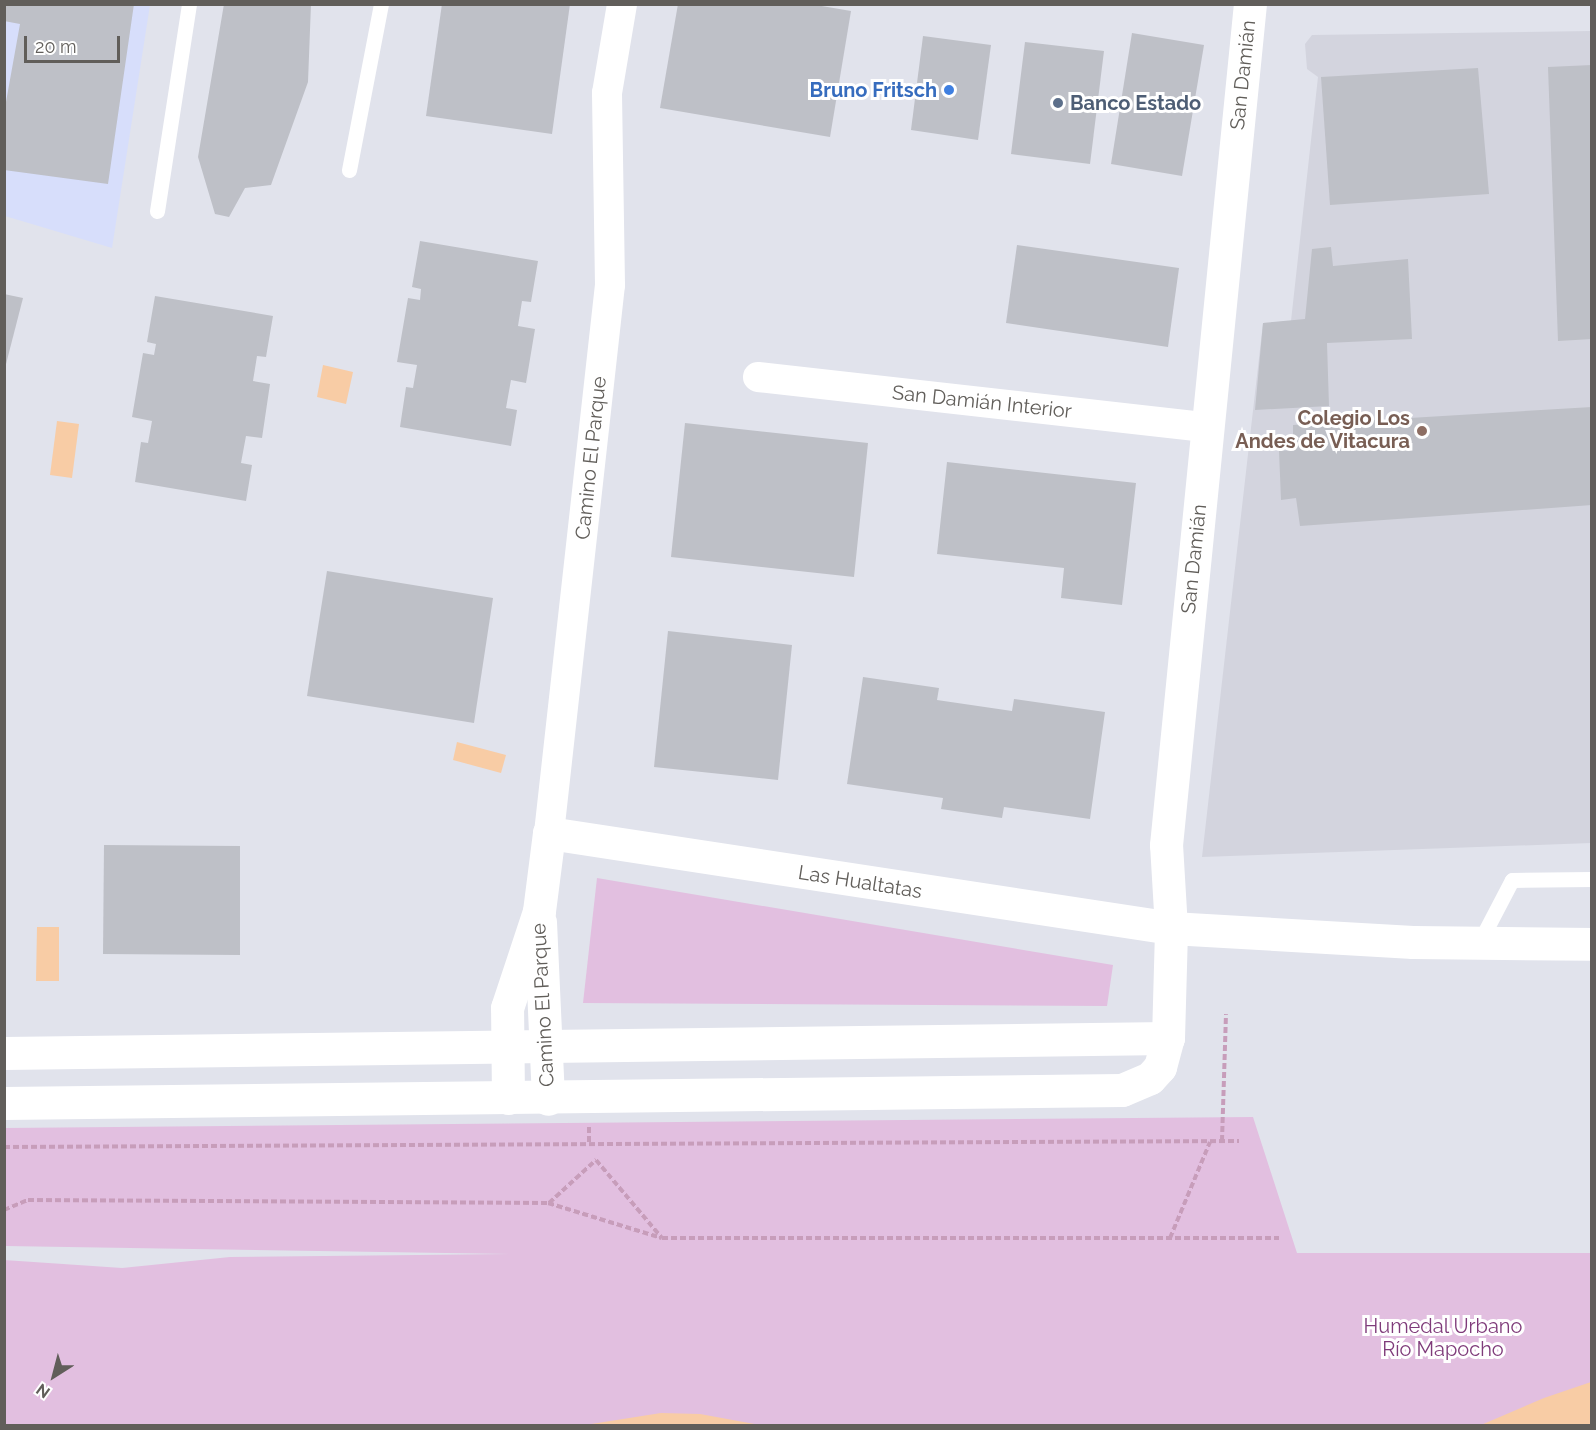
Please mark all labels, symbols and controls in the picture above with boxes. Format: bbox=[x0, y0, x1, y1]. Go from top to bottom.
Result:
street label: San Damián bbox=[1225, 19, 1261, 131]
scale bar bbox=[27, 24, 123, 62]
text: 20 m bbox=[35, 36, 77, 57]
place label: Bruno Fritsch bbox=[810, 78, 937, 102]
marker: Bruno Fritsch bbox=[942, 83, 956, 97]
place label: Banco Estado bbox=[1070, 91, 1201, 115]
marker: Banco Estado bbox=[1051, 96, 1065, 110]
street label: Camino El Parque bbox=[570, 375, 612, 541]
street label: San Damián Interior bbox=[891, 381, 1073, 423]
place label: Colegio Los Andes de Vitacura bbox=[1235, 407, 1410, 454]
marker: Colegio Los Andes de Vitacura bbox=[1415, 424, 1429, 438]
street label: San Damián bbox=[1176, 503, 1212, 615]
street label: Las Hualtatas bbox=[796, 860, 924, 904]
street label: Camino El Parque bbox=[527, 922, 559, 1088]
park label: Humedal Urbano Río Mapocho bbox=[1363, 1315, 1523, 1362]
north arrow bbox=[24, 1346, 84, 1406]
text: N bbox=[33, 1380, 54, 1402]

